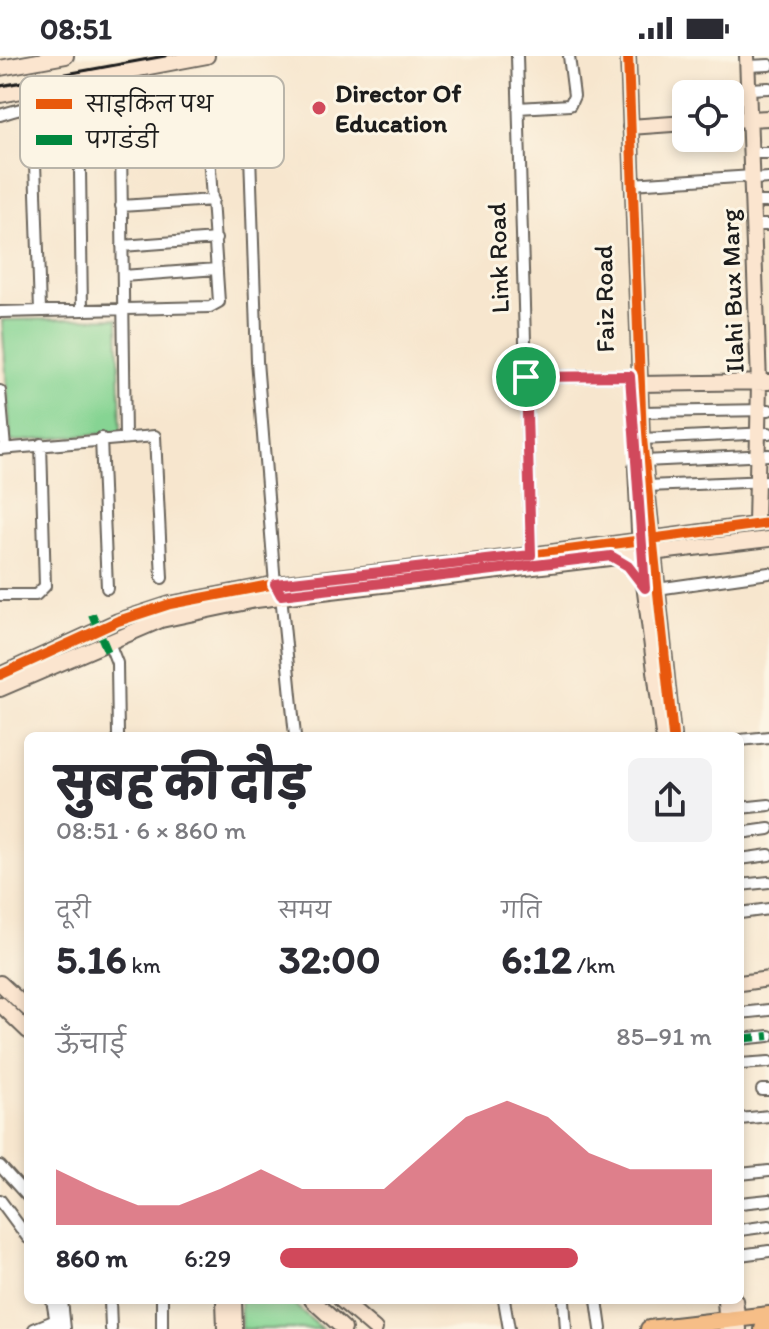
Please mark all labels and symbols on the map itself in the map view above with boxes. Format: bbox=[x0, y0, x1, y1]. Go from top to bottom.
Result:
legend bbox=[20, 76, 284, 168]
place label: Director Of Education bbox=[335, 77, 461, 139]
text: साइकिल पथ bbox=[85, 87, 214, 118]
marker: Director Of Education bbox=[310, 99, 328, 117]
text: पगडंडी bbox=[85, 123, 160, 154]
street label: Link Road bbox=[480, 202, 516, 314]
street label: Ilahi Bux Marg bbox=[713, 207, 751, 374]
street label: Faiz Road bbox=[587, 245, 621, 353]
pin bbox=[492, 343, 560, 411]

